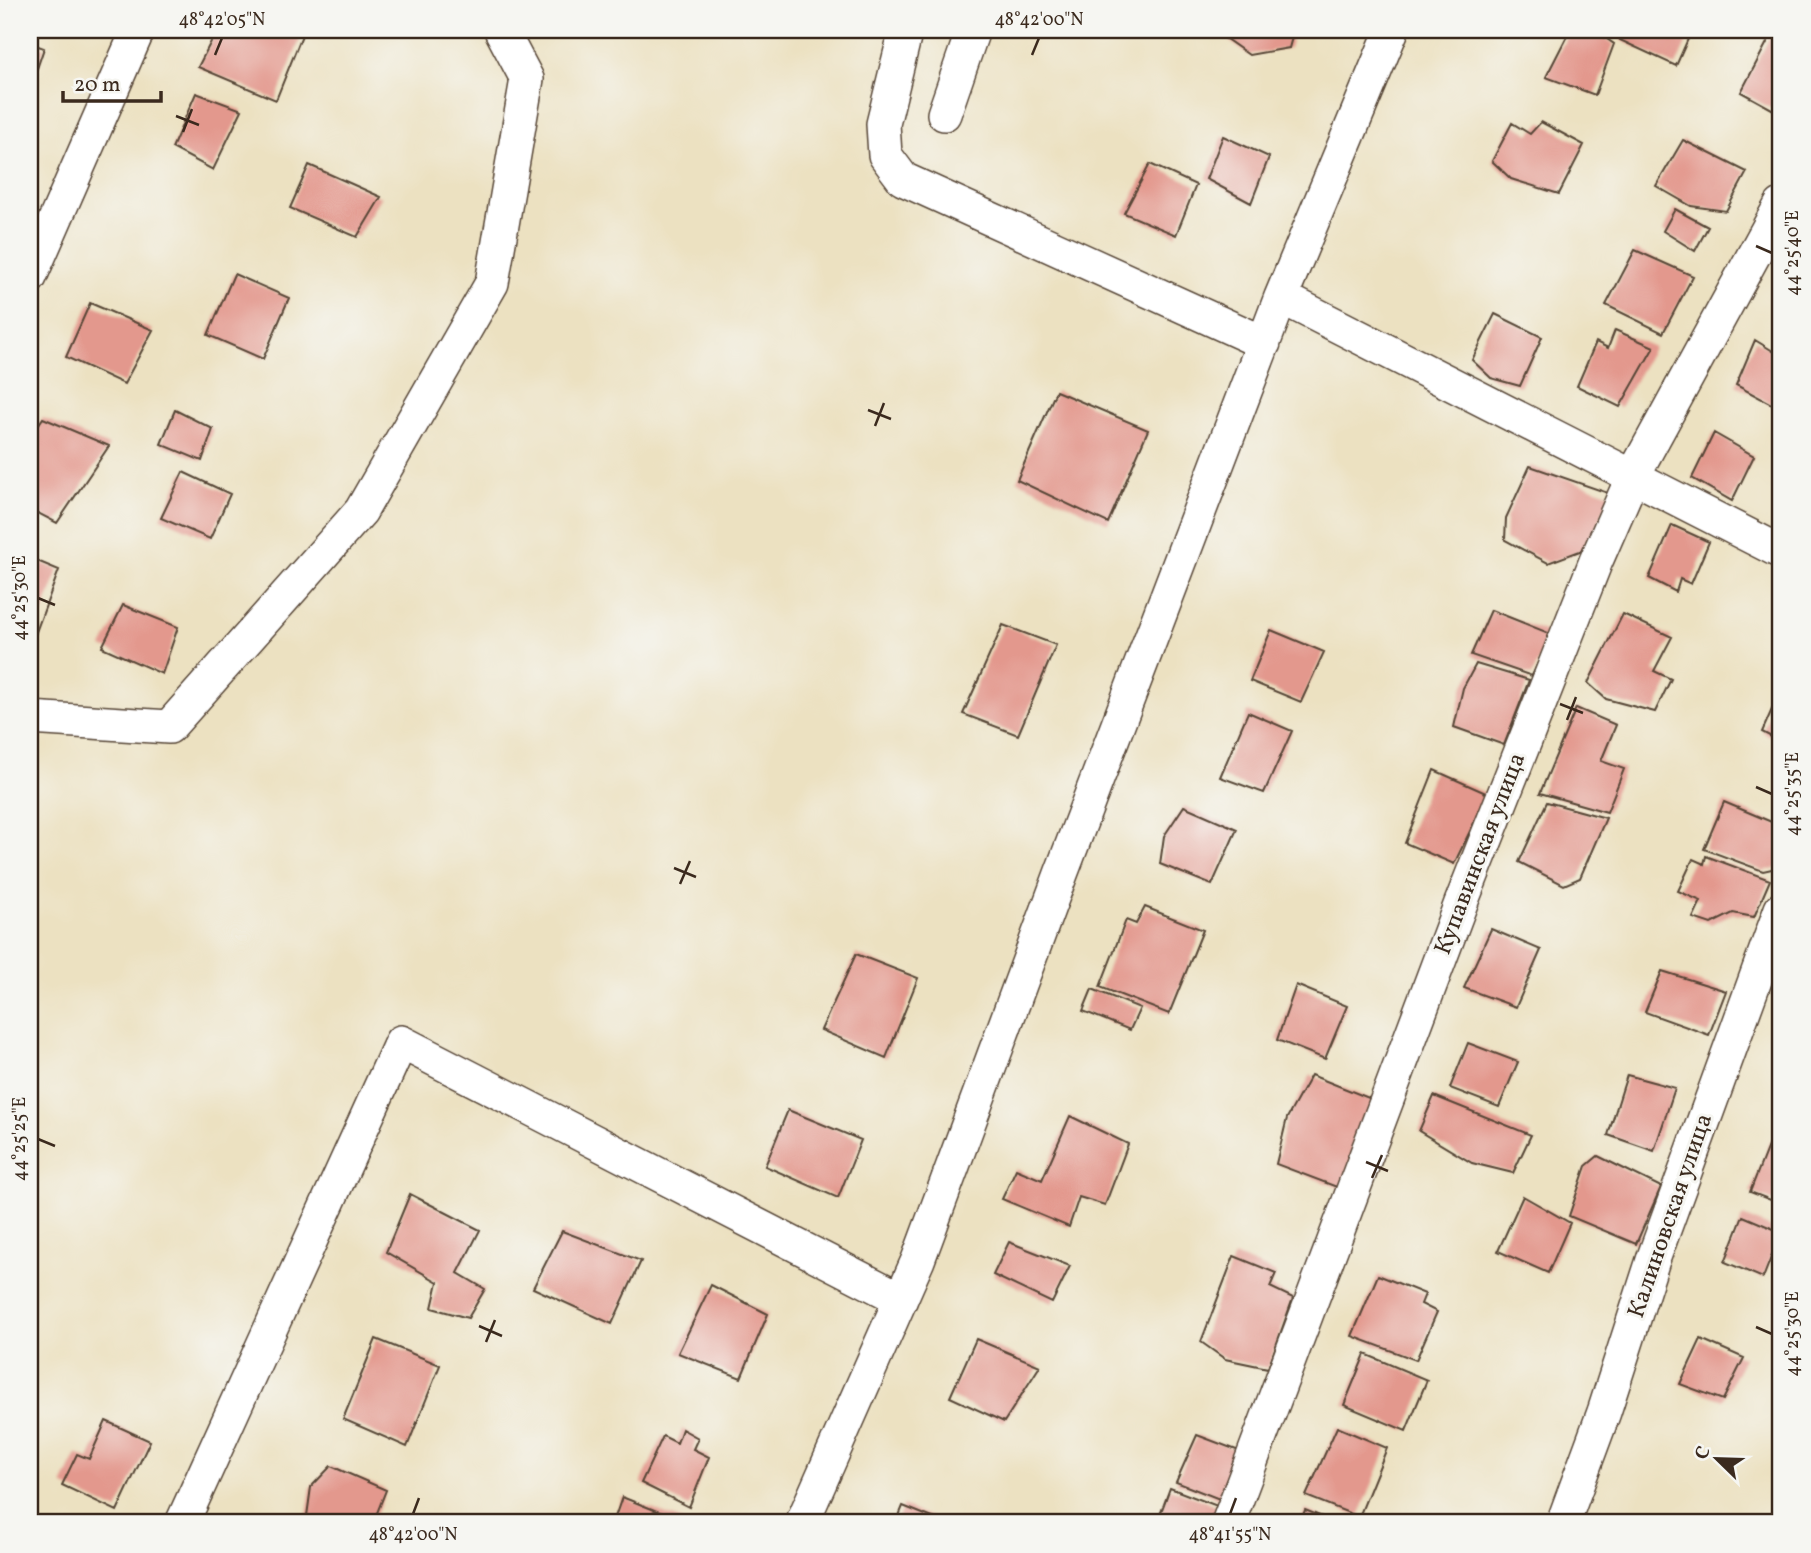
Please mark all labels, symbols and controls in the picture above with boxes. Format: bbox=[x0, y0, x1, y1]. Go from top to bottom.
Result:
text: 48°42'05"N bbox=[179, 8, 265, 33]
text: 48°42'00"N bbox=[994, 8, 1084, 33]
scale bar bbox=[63, 60, 161, 104]
text: 20 m bbox=[74, 71, 120, 100]
text: 44°25'40"E bbox=[1781, 210, 1806, 296]
text: 44°25'30"E bbox=[8, 555, 33, 641]
street label: Купавинская улица bbox=[1427, 748, 1535, 960]
text: 44°25'35"E bbox=[1781, 752, 1806, 836]
text: 44°25'25"E bbox=[8, 1097, 33, 1181]
street label: Калиновская улица bbox=[1620, 1109, 1722, 1323]
text: 44°25'30"E bbox=[1781, 1291, 1806, 1377]
north arrow bbox=[1682, 1424, 1752, 1494]
text: С bbox=[1689, 1442, 1718, 1464]
text: 48°42'00"N bbox=[368, 1523, 458, 1548]
text: 48°41'55"N bbox=[1189, 1523, 1271, 1548]

